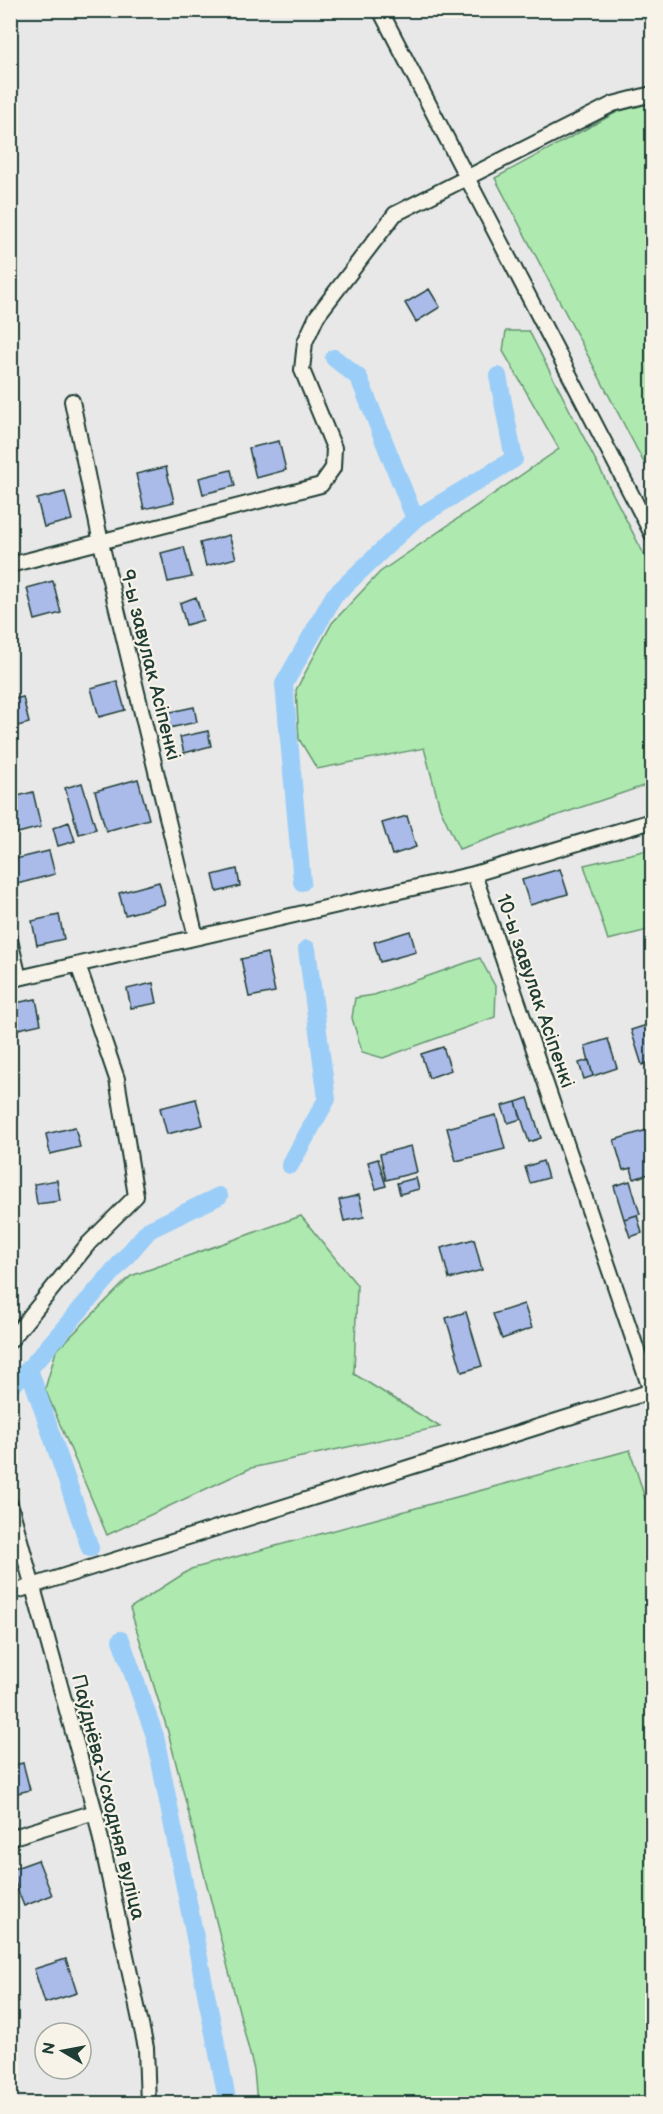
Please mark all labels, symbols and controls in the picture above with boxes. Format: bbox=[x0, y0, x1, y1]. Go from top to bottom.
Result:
street label: 9-ы завулак Асіпенкі bbox=[115, 567, 185, 763]
street label: 10-ы завулак Асіпенкі bbox=[491, 891, 579, 1091]
street label: Паўднёва-Усходняя вуліца bbox=[66, 1672, 150, 1923]
north arrow bbox=[33, 2021, 93, 2081]
text: N bbox=[39, 2041, 60, 2056]

